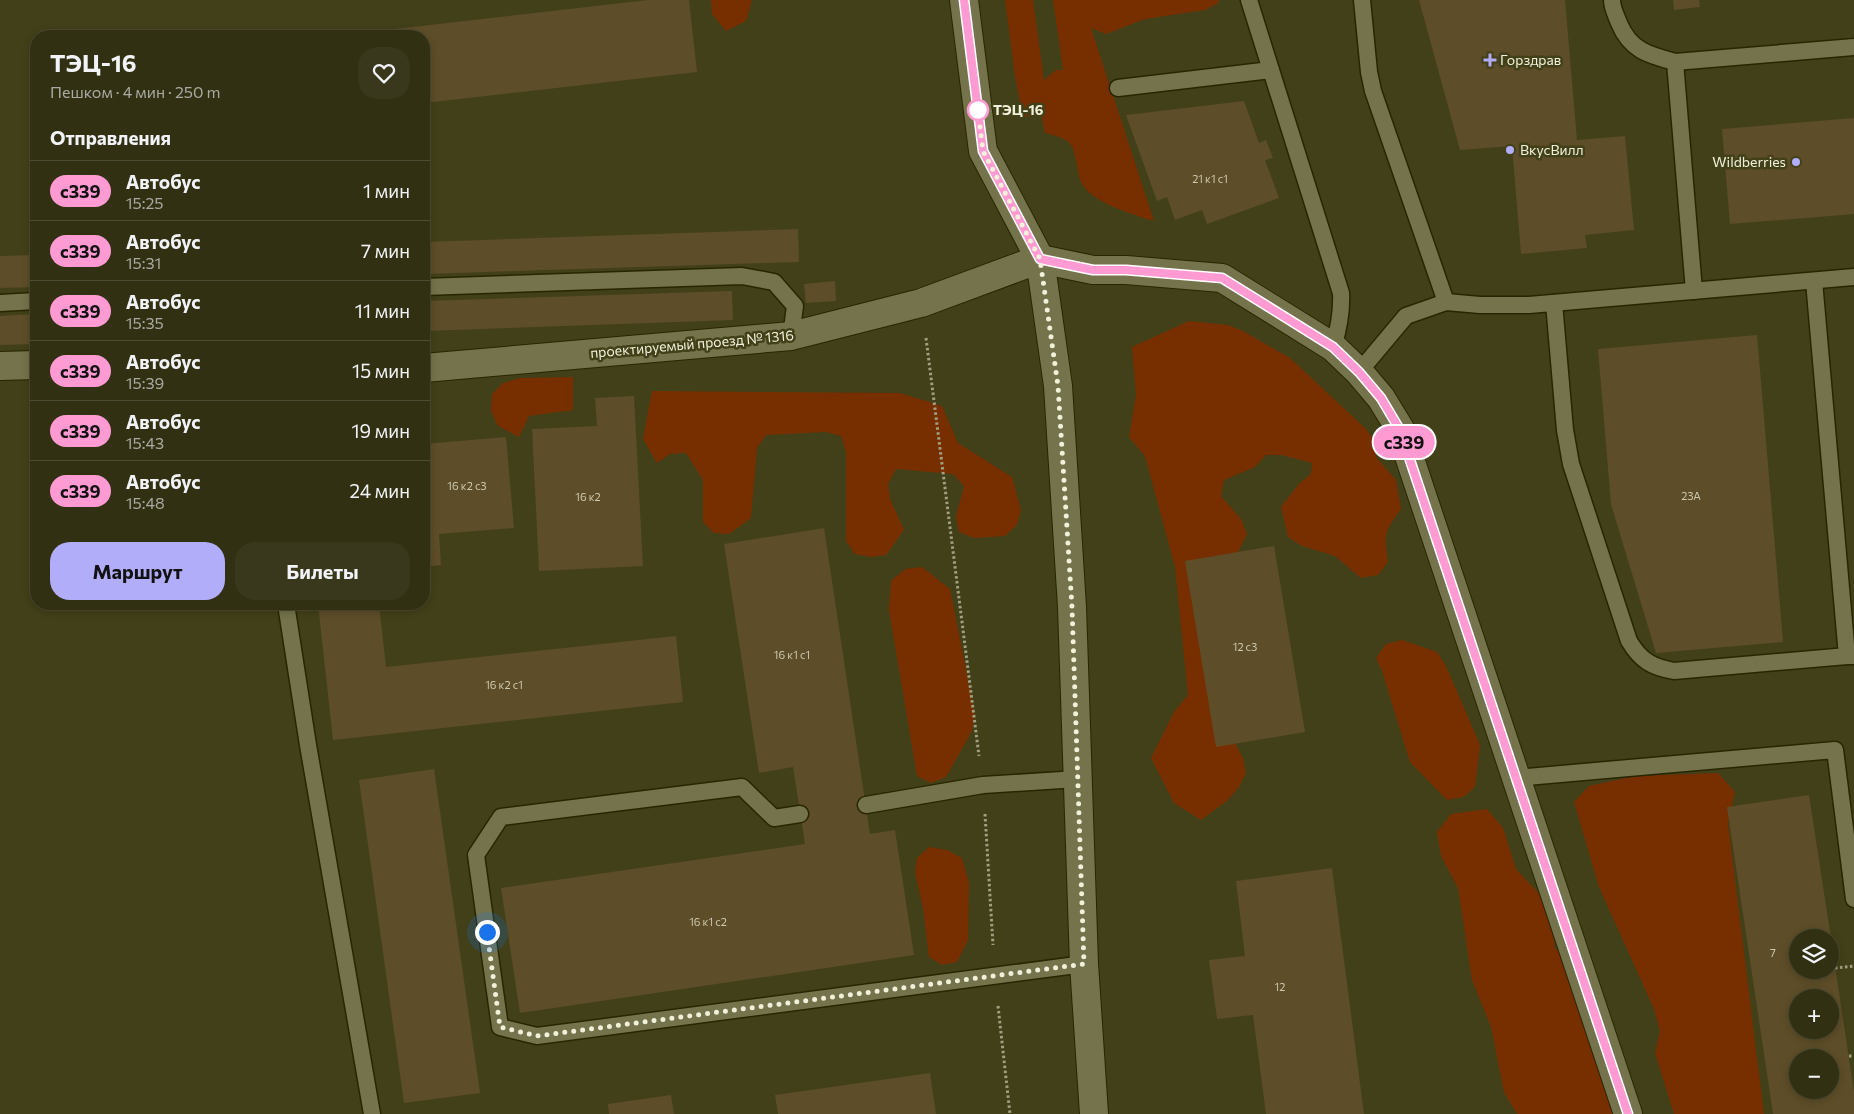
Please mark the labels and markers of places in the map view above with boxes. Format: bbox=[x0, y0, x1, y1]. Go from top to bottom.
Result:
place label: Горздрав bbox=[1500, 51, 1561, 68]
marker: Горздрав bbox=[1484, 54, 1496, 66]
marker: ТЭЦ-16 bbox=[967, 99, 989, 121]
place label: ТЭЦ-16 bbox=[993, 101, 1044, 118]
place label: ВкусВилл bbox=[1520, 141, 1584, 158]
marker: ВкусВилл bbox=[1504, 144, 1516, 156]
place label: Wildberries bbox=[1712, 153, 1786, 170]
marker: Wildberries bbox=[1790, 156, 1802, 168]

